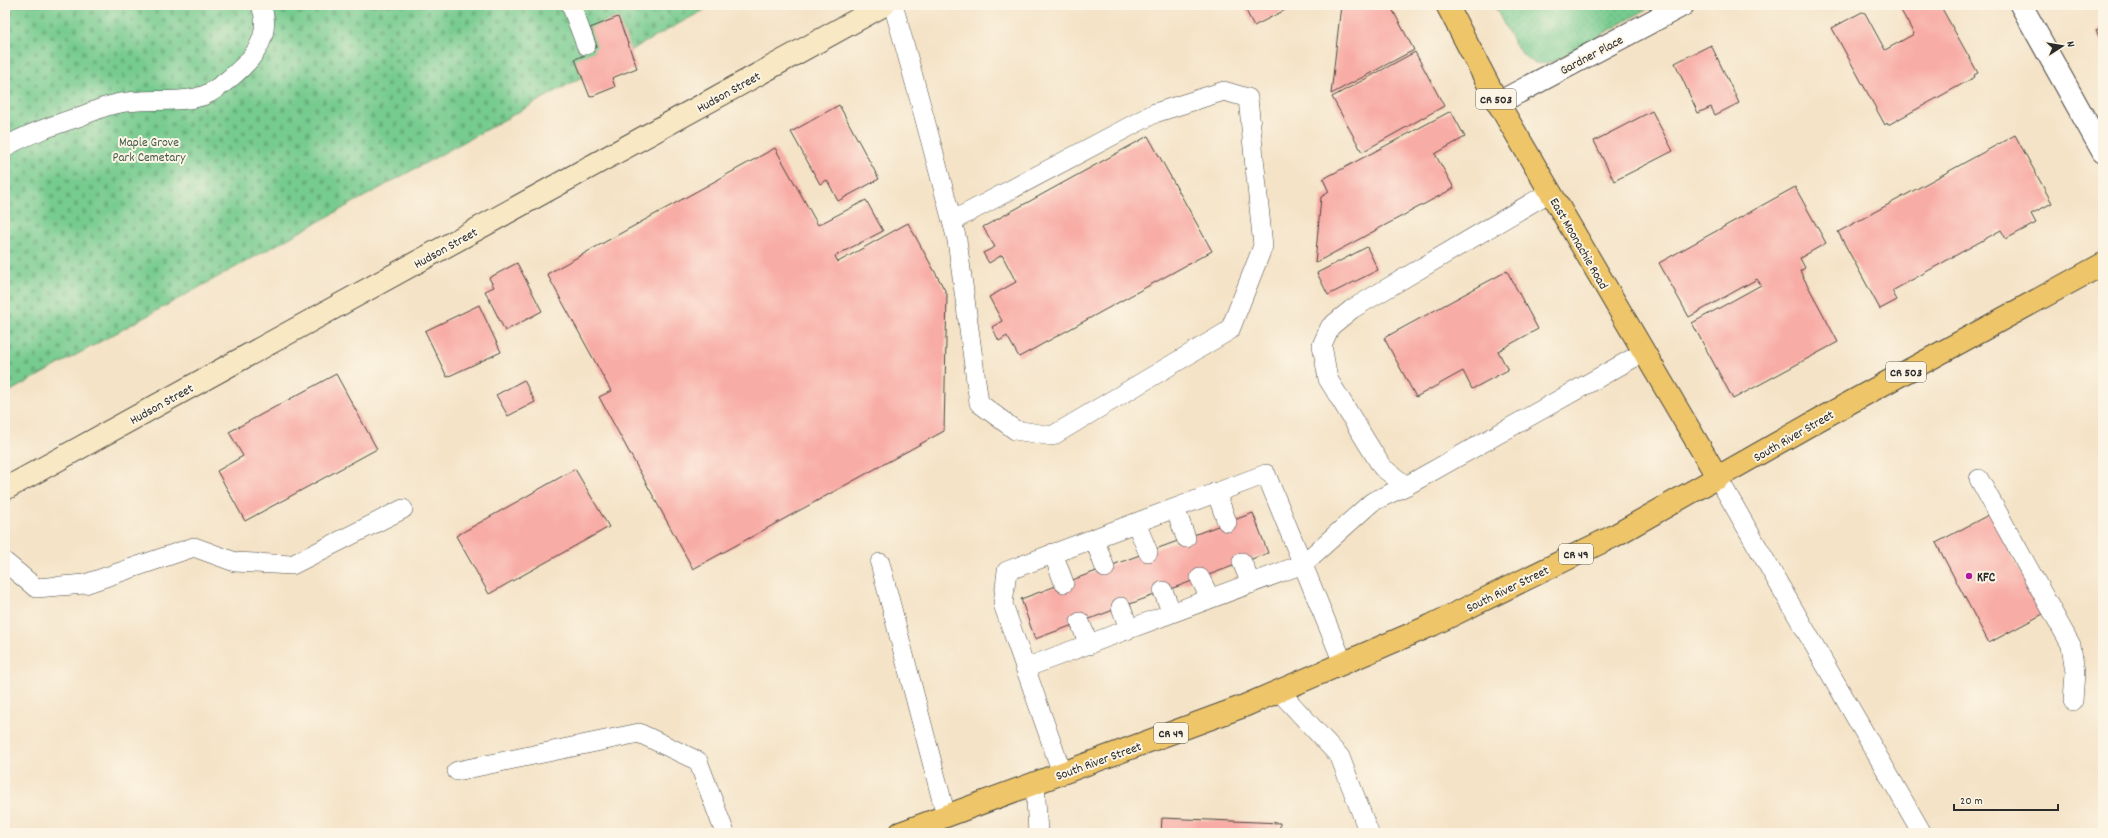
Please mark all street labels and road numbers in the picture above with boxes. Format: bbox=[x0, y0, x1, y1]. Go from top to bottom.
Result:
street label: Gardner Place bbox=[1557, 31, 1627, 81]
street label: Hudson Street bbox=[694, 68, 765, 119]
road number: CR 503 bbox=[1476, 89, 1516, 109]
street label: East Moonachie Road bbox=[1544, 195, 1612, 294]
street label: Hudson Street bbox=[411, 224, 482, 275]
road number: CR 503 bbox=[1886, 362, 1926, 382]
street label: Hudson Street bbox=[127, 380, 198, 431]
street label: South River Street bbox=[1750, 406, 1838, 468]
road number: CR 49 bbox=[1559, 544, 1593, 564]
street label: South River Street bbox=[1463, 562, 1553, 619]
road number: CR 49 bbox=[1154, 723, 1188, 743]
street label: South River Street bbox=[1053, 738, 1145, 787]

